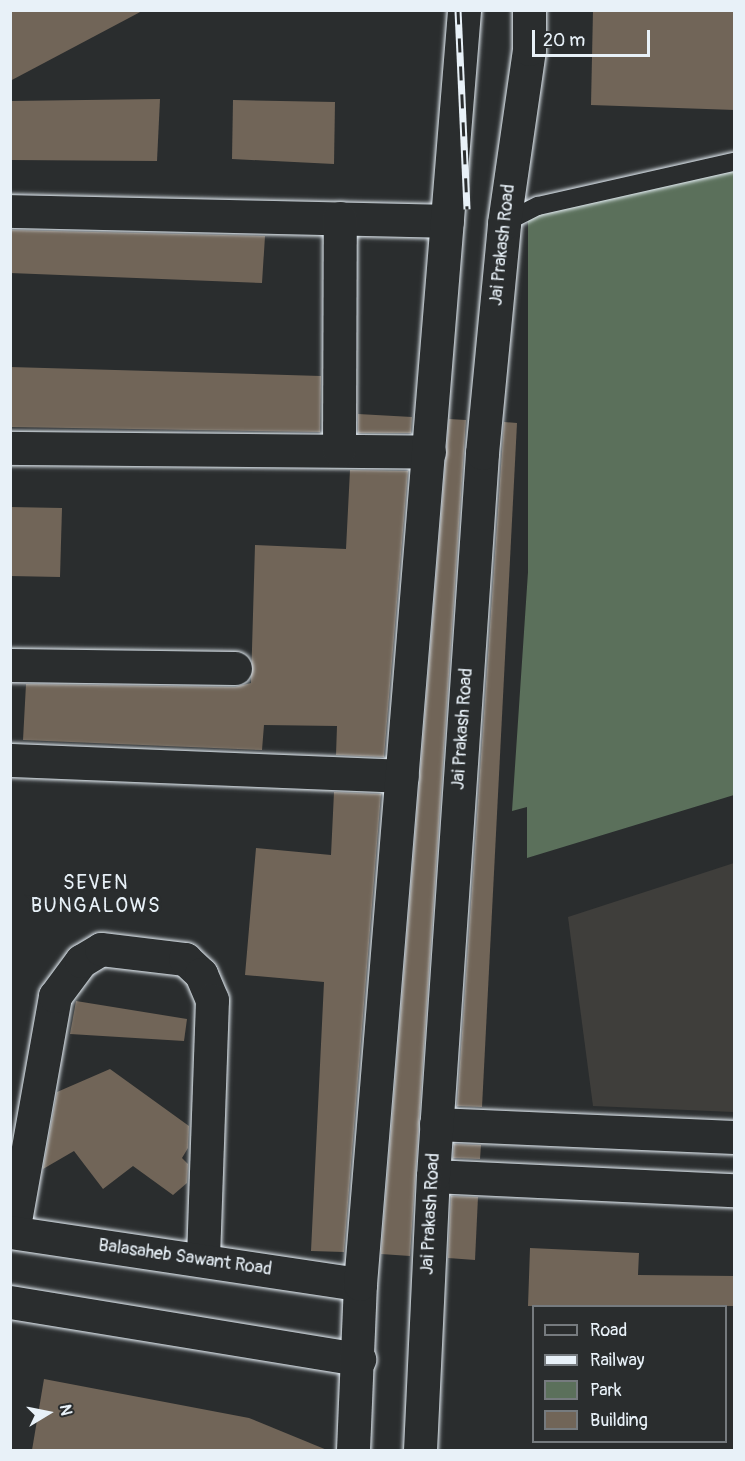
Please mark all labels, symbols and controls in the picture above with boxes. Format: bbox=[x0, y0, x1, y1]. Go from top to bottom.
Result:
scale bar bbox=[535, 18, 654, 56]
text: 20 m bbox=[543, 29, 585, 52]
street label: Jai Prakash Road bbox=[486, 183, 520, 307]
street label: Jai Prakash Road bbox=[448, 667, 478, 791]
district label: SEVEN BUNGALOWS bbox=[31, 870, 161, 917]
street label: Jai Prakash Road bbox=[417, 1153, 445, 1275]
street label: Balasaheb Sawant Road bbox=[97, 1235, 273, 1281]
legend bbox=[532, 1305, 727, 1443]
text: Road bbox=[590, 1319, 627, 1342]
text: Railway bbox=[590, 1349, 645, 1372]
text: Park bbox=[590, 1379, 622, 1402]
north arrow bbox=[18, 1383, 78, 1443]
text: N bbox=[55, 1403, 77, 1417]
text: Building bbox=[590, 1409, 648, 1432]

